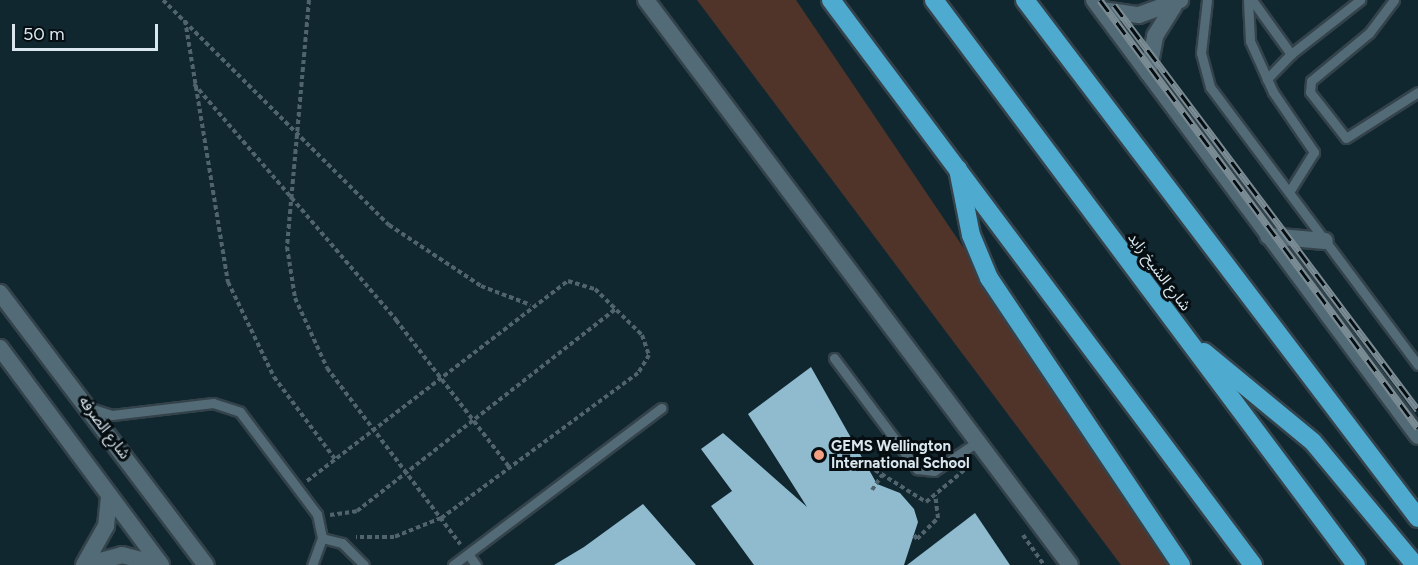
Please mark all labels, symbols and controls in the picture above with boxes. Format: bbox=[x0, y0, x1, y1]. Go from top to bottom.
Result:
scale bar bbox=[15, 12, 160, 50]
text: 50 m bbox=[23, 23, 65, 45]
street label: شارع الشيخ زايد bbox=[1124, 229, 1194, 315]
street label: شارع الصرفه bbox=[75, 393, 133, 463]
place label: GEMS Wellington International School bbox=[831, 437, 970, 472]
marker: GEMS Wellington International School bbox=[812, 448, 826, 462]

